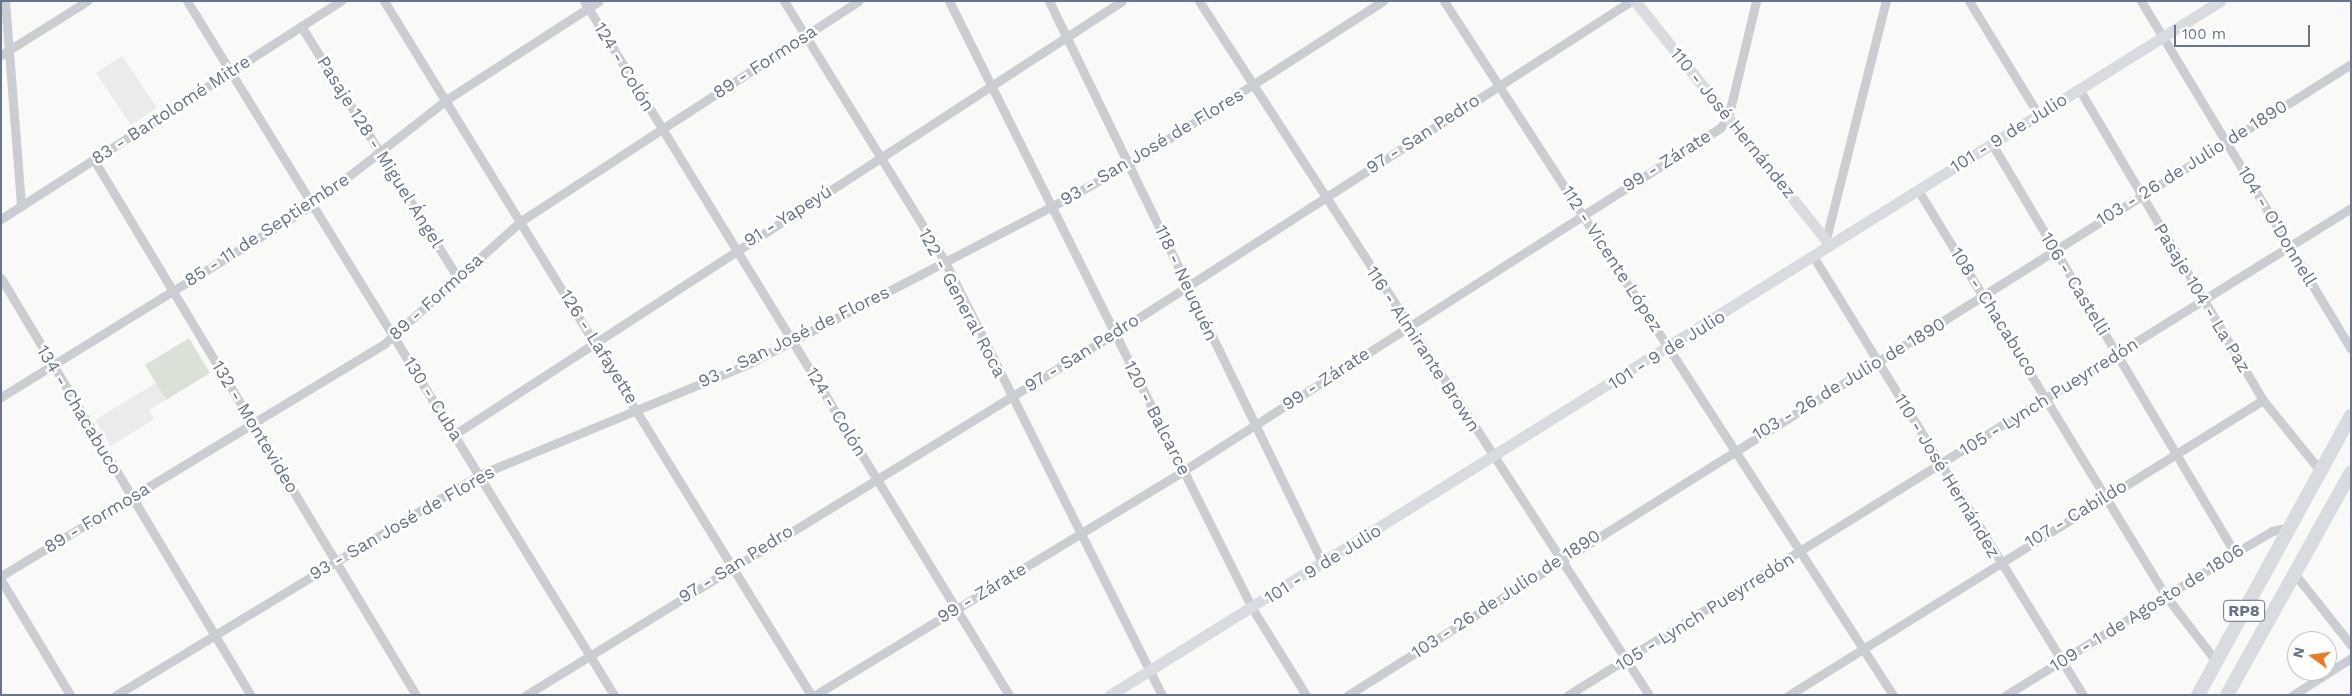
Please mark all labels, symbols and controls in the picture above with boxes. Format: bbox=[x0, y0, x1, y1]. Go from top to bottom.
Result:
scale bar bbox=[2177, 15, 2313, 47]
street label: 124 - Colón bbox=[589, 19, 659, 115]
street label: 89 - Formosa bbox=[709, 20, 821, 104]
text: 100 m bbox=[2182, 25, 2226, 43]
street label: 110 - José Hernández bbox=[1665, 43, 1801, 203]
street label: 83 - Bartolomé Mitre bbox=[88, 51, 254, 169]
street label: Pasaje 128 - Miguel Ángel bbox=[312, 51, 448, 253]
street label: 93 - San José de Flores bbox=[1056, 84, 1248, 210]
street label: 101 - 9 de Julio bbox=[1946, 88, 2072, 178]
street label: 97 - San Pedro bbox=[1362, 89, 1484, 179]
street label: 103 - 26 de Julio de 1890 bbox=[2092, 95, 2292, 231]
street label: 99 - Zárate bbox=[1619, 125, 1715, 197]
street label: 104 - O'Donnell bbox=[2233, 162, 2321, 290]
street label: 85 - 11 de Septiembre bbox=[180, 168, 354, 292]
street label: 91 - Yapeyú bbox=[740, 180, 836, 252]
street label: 112 - Vicente López bbox=[1556, 182, 1668, 336]
street label: Pasaje 104 - La Paz bbox=[2149, 219, 2255, 377]
street label: 118 - Neuquén bbox=[1150, 222, 1222, 344]
street label: 122 - General Roca bbox=[913, 225, 1011, 381]
street label: 106 - Castelli bbox=[2036, 229, 2114, 339]
street label: 108 - Chacabuco bbox=[1946, 244, 2042, 380]
street label: 89 - Formosa bbox=[384, 249, 488, 345]
street label: 116 - Almirante Brown bbox=[1361, 262, 1485, 436]
street label: 93 - San José de Flores bbox=[695, 281, 893, 393]
street label: 126 - Lafayette bbox=[555, 286, 643, 408]
street label: 101 - 9 de Julio bbox=[1604, 305, 1730, 395]
street label: 97 - San Pedro bbox=[1021, 309, 1143, 397]
street label: 103 - 26 de Julio de 1890 bbox=[1748, 313, 1950, 445]
street label: 105 - Lynch Pueyrredón bbox=[1956, 333, 2142, 461]
street label: 134 - Chacabuco bbox=[32, 341, 126, 479]
street label: 99 - Zárate bbox=[1278, 343, 1374, 415]
street label: 130 - Cuba bbox=[399, 353, 467, 445]
street label: 132 - Montevideo bbox=[207, 357, 303, 497]
street label: 120 - Balcarce bbox=[1119, 357, 1195, 479]
street label: 124 - Colón bbox=[801, 364, 871, 460]
street label: 110 - José Hernández bbox=[1889, 390, 2005, 562]
street label: 93 - San José de Flores bbox=[305, 461, 499, 585]
street label: 107 - Cabildo bbox=[2021, 475, 2131, 553]
street label: 89 - Formosa bbox=[40, 478, 154, 558]
street label: 101 - 9 de Julio bbox=[1260, 519, 1386, 609]
street label: 97 - San Pedro bbox=[675, 520, 797, 608]
street label: 103 - 26 de Julio de 1890 bbox=[1407, 525, 1605, 663]
street label: 109 - 1 de Agosto de 1806 bbox=[2045, 539, 2249, 677]
street label: 105 - Lynch Pueyrredón bbox=[1612, 548, 1798, 676]
street label: 99 - Zárate bbox=[934, 558, 1030, 628]
road number: RP8 bbox=[2223, 598, 2265, 624]
north arrow bbox=[2287, 631, 2337, 681]
text: N bbox=[2289, 646, 2307, 660]

